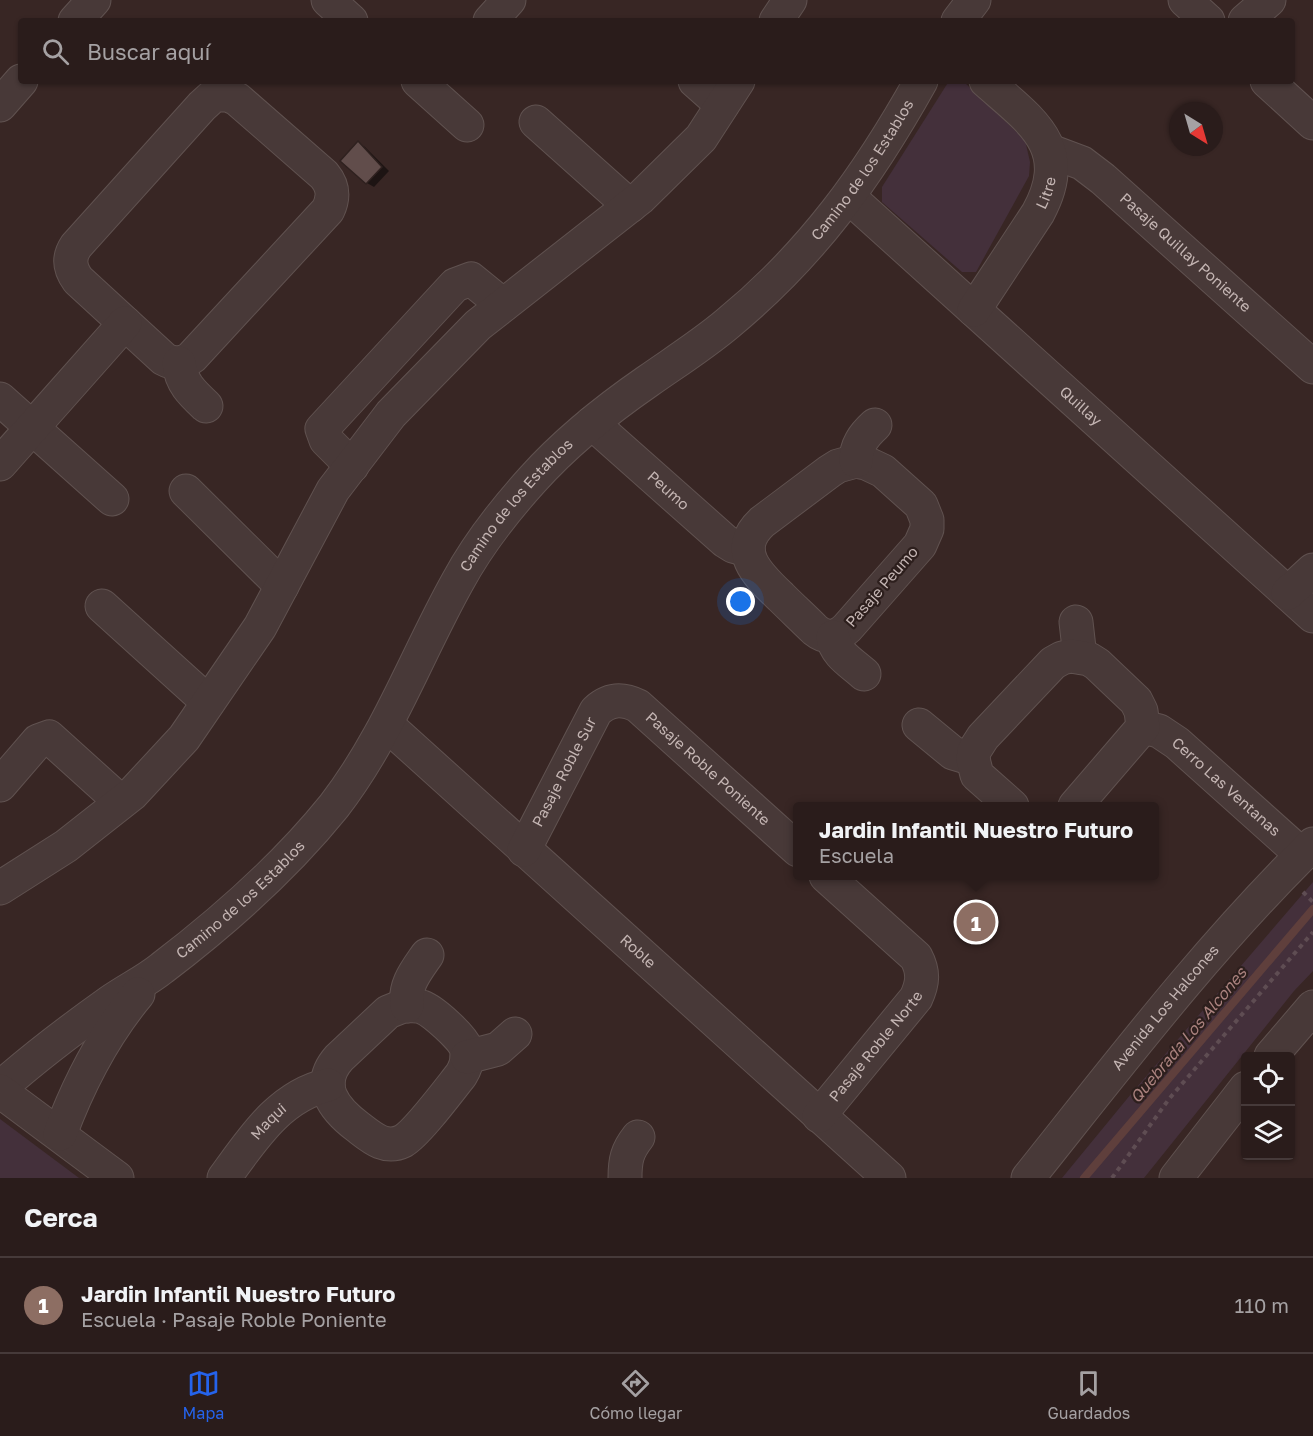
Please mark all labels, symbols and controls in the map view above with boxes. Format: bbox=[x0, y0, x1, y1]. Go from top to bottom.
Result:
search box bbox=[18, 18, 1295, 84]
icon: search bbox=[39, 35, 72, 68]
text: Buscar aquí bbox=[87, 38, 210, 65]
street label: Camino de los Establos bbox=[807, 96, 917, 244]
north arrow bbox=[1169, 102, 1223, 156]
street label: Litre bbox=[1032, 175, 1059, 212]
street label: Pasaje Quillay Poniente bbox=[1117, 189, 1255, 315]
street label: Quillay bbox=[1056, 382, 1106, 429]
street label: Camino de los Establos bbox=[455, 434, 576, 574]
street label: Peumo bbox=[644, 467, 694, 513]
street label: Pasaje Peumo bbox=[841, 542, 921, 630]
your location bbox=[726, 587, 755, 616]
street label: Pasaje Roble Poniente bbox=[643, 707, 775, 829]
street label: Pasaje Roble Sur bbox=[528, 713, 599, 829]
street label: Cerro Las Ventanas bbox=[1169, 733, 1285, 839]
popup bbox=[793, 802, 1159, 880]
text: Jardin Infantil Nuestro Futuro bbox=[819, 816, 1133, 843]
street label: Camino de los Establos bbox=[172, 836, 308, 962]
text: Escuela bbox=[819, 843, 894, 867]
pin: 1 bbox=[956, 900, 996, 944]
street label: Roble bbox=[617, 930, 660, 972]
street label: Avenida Los Halcones bbox=[1107, 941, 1222, 1073]
water label: Quebrada Los Alcones bbox=[1125, 962, 1252, 1107]
street label: Pasaje Roble Norte bbox=[825, 988, 926, 1105]
map controls bbox=[1241, 1052, 1295, 1160]
button: locate bbox=[1241, 1052, 1295, 1106]
street label: Maqui bbox=[246, 1099, 289, 1143]
button: layers bbox=[1241, 1106, 1295, 1160]
text: Cerca bbox=[24, 1202, 98, 1233]
text: Jardin Infantil Nuestro Futuro bbox=[81, 1280, 395, 1307]
text: 1 bbox=[38, 1293, 49, 1317]
text: 110 m bbox=[1235, 1293, 1289, 1317]
text: Escuela · Pasaje Roble Poniente bbox=[81, 1307, 387, 1331]
tab: Mapa bbox=[183, 1367, 224, 1423]
tab: Cómo llegar bbox=[590, 1367, 682, 1423]
tab: Guardados bbox=[1047, 1367, 1130, 1423]

